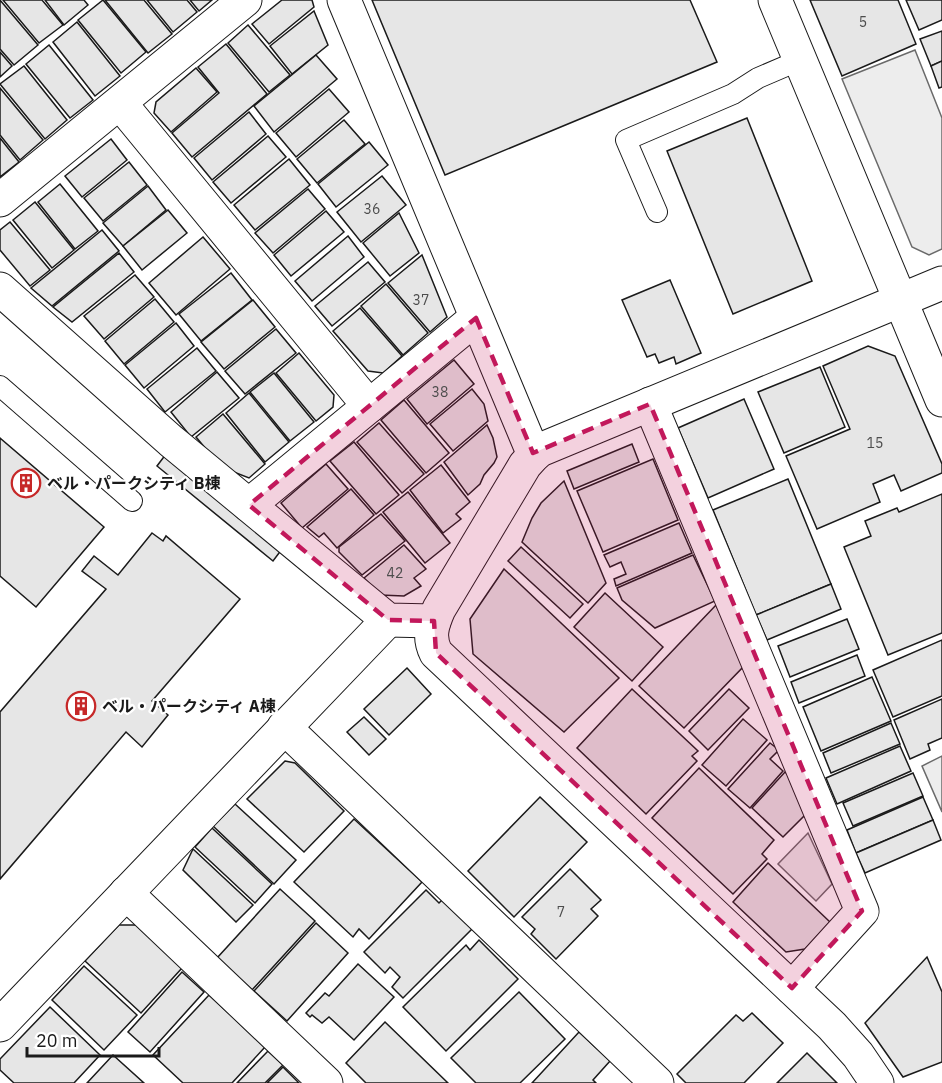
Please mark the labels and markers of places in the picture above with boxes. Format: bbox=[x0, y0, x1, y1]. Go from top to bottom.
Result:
building icon: ベル・パークシティ B棟 bbox=[10, 467, 42, 499]
place label: ベル・パークシティ B棟 bbox=[47, 473, 221, 493]
building icon: ベル・パークシティ A棟 bbox=[65, 690, 97, 722]
place label: ベル・パークシティ A棟 bbox=[102, 696, 276, 716]

